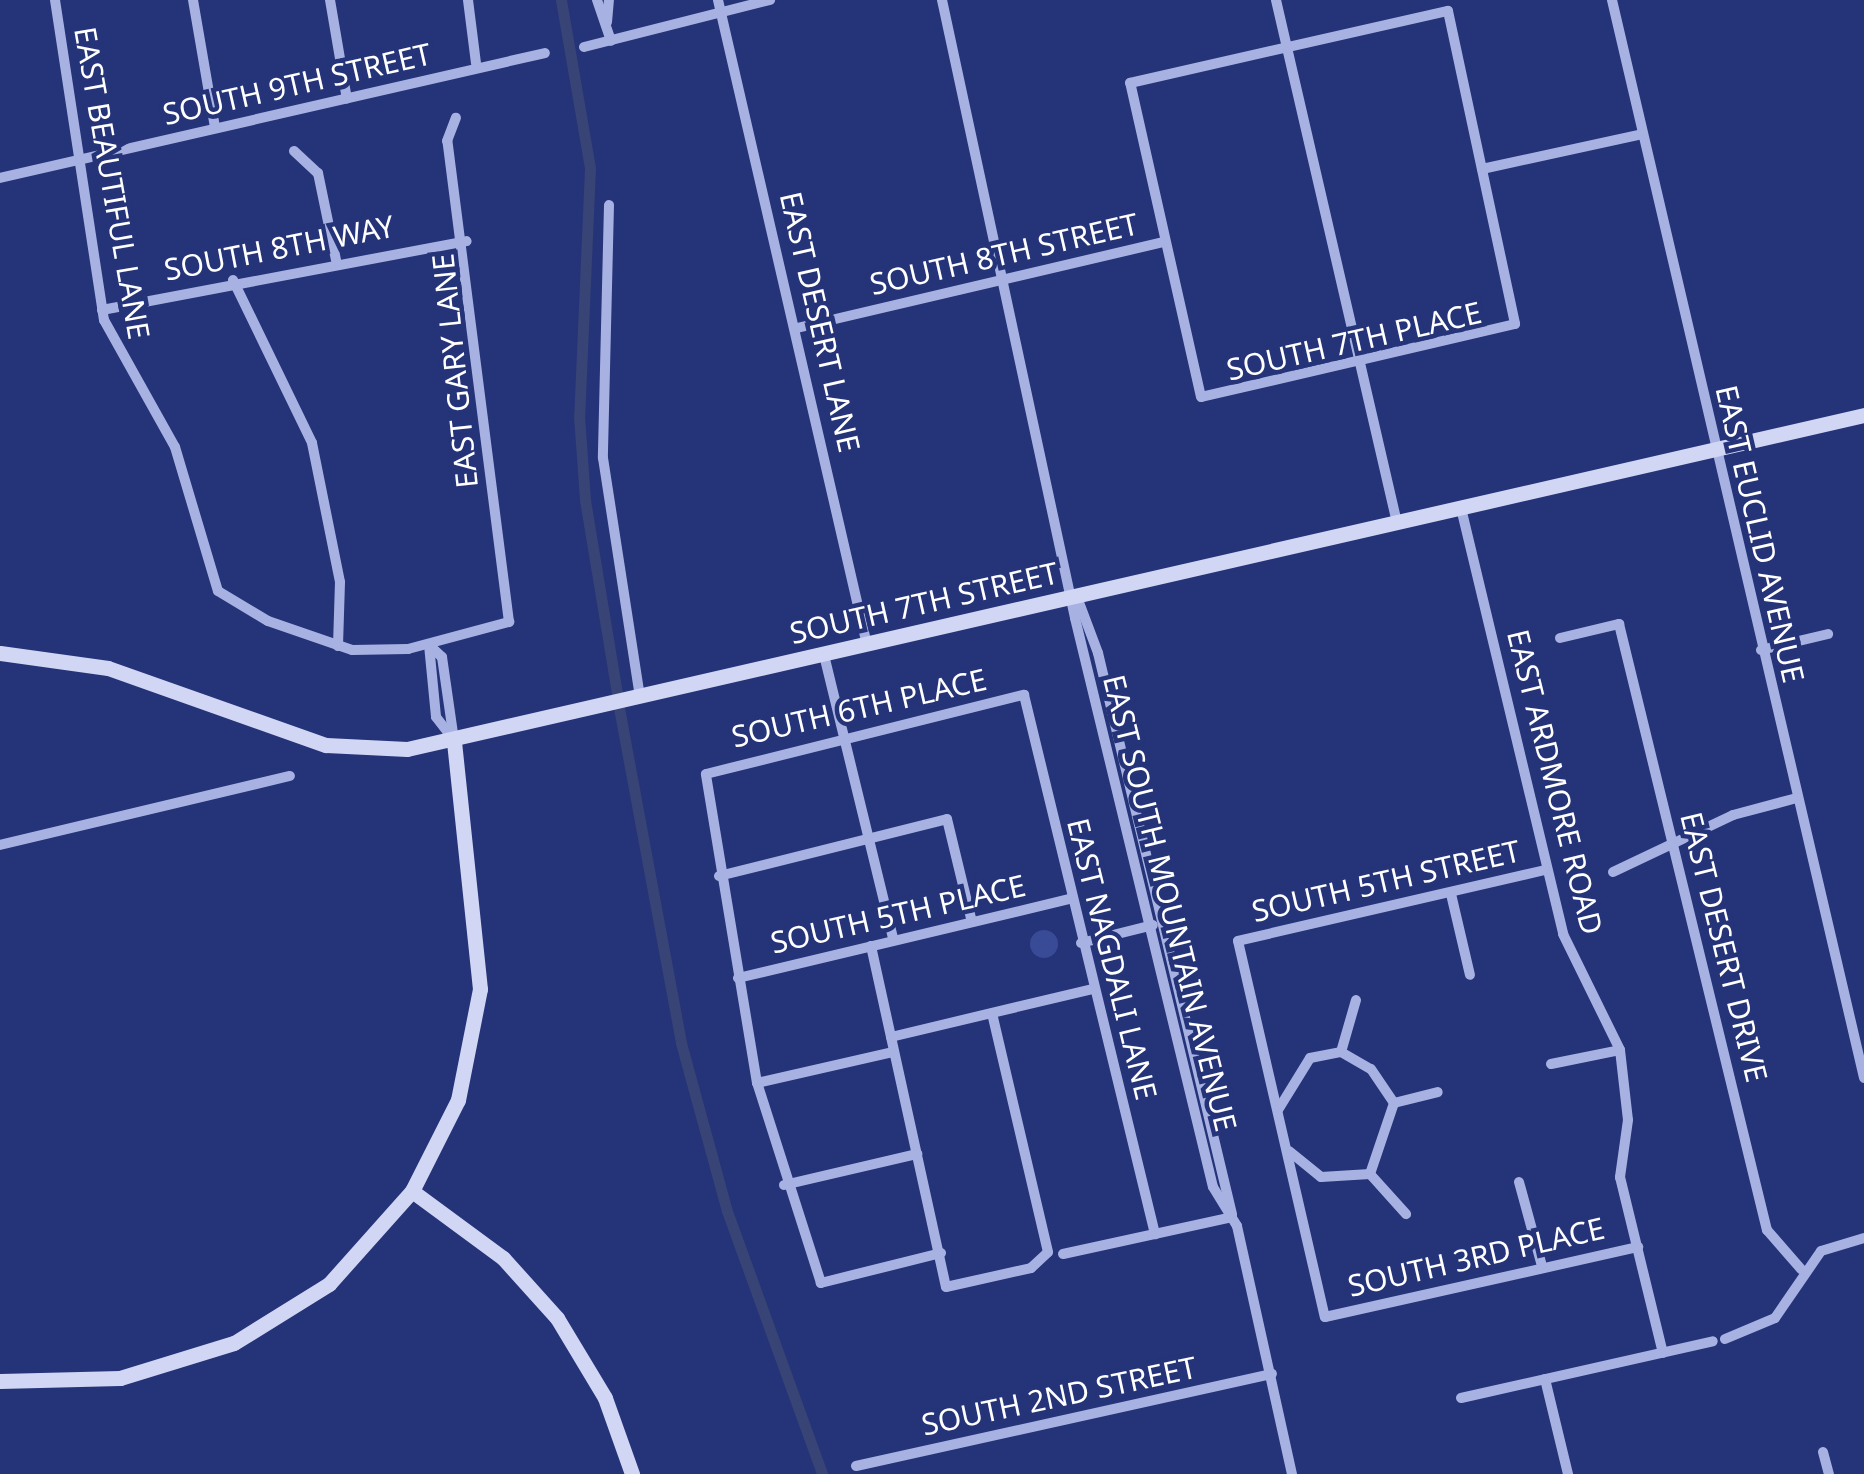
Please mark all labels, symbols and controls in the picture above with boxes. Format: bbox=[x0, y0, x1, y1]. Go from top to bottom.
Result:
street label: EAST BEAUTIFUL LANE bbox=[67, 24, 157, 342]
street label: SOUTH 9TH STREET bbox=[159, 36, 435, 132]
street label: EAST DESERT LANE bbox=[773, 188, 867, 456]
street label: SOUTH 8TH STREET bbox=[866, 206, 1142, 302]
street label: SOUTH 8TH WAY bbox=[161, 208, 397, 288]
street label: EAST GARY LANE bbox=[425, 252, 485, 490]
street label: SOUTH 7TH PLACE bbox=[1223, 294, 1485, 388]
street label: EAST EUCLID AVENUE bbox=[1708, 382, 1812, 686]
street label: SOUTH 7TH STREET bbox=[786, 555, 1062, 651]
street label: EAST ARDMORE ROAD bbox=[1500, 626, 1610, 938]
street label: SOUTH 6TH PLACE bbox=[728, 661, 990, 755]
street label: EAST SOUTH MOUNTAIN AVENUE bbox=[1096, 671, 1244, 1135]
street label: EAST DESERT DRIVE bbox=[1673, 808, 1775, 1086]
street label: EAST NAGDALI LANE bbox=[1060, 815, 1164, 1103]
street label: SOUTH 5TH STREET bbox=[1248, 833, 1524, 929]
street label: SOUTH 5TH PLACE bbox=[767, 867, 1029, 961]
street label: SOUTH 3RD PLACE bbox=[1344, 1210, 1608, 1304]
street label: SOUTH 2ND STREET bbox=[918, 1349, 1200, 1443]

